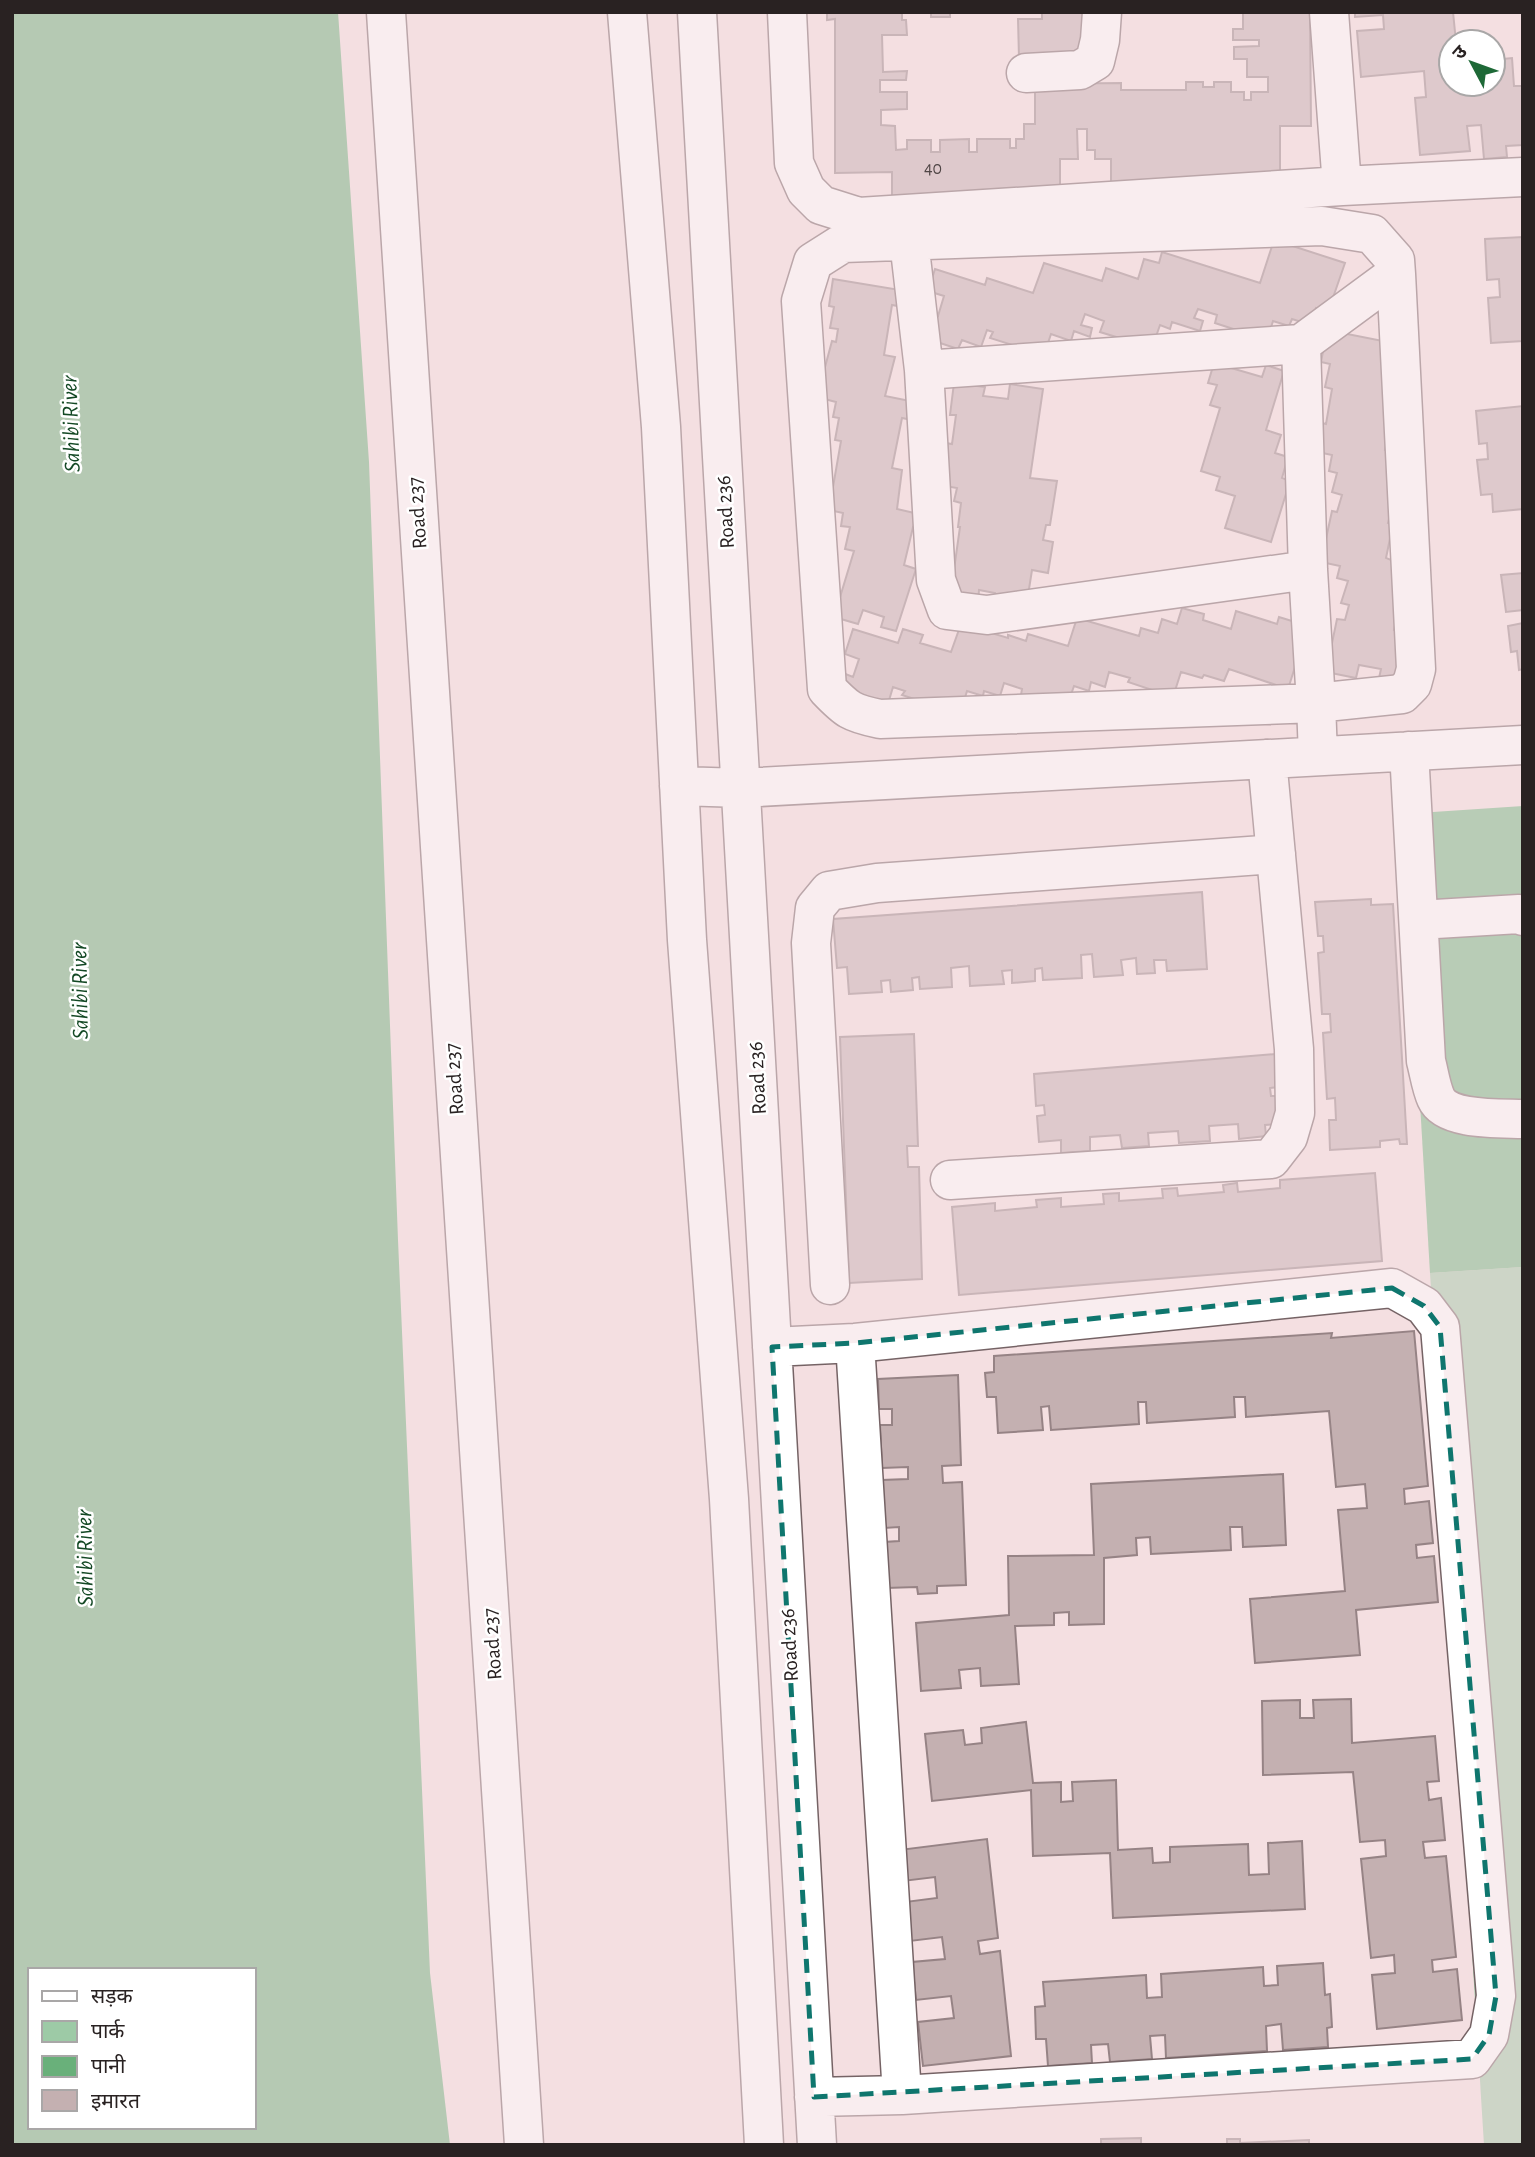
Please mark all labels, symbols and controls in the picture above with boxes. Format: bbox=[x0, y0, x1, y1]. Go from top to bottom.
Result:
north arrow bbox=[1437, 28, 1507, 98]
text: उ bbox=[1449, 42, 1472, 63]
house number: 40 bbox=[924, 160, 942, 178]
water label: Sahibi River bbox=[58, 375, 85, 473]
street label: Road 236 bbox=[713, 475, 738, 549]
street label: Road 237 bbox=[404, 476, 430, 550]
water label: Sahibi River bbox=[68, 942, 93, 1040]
street label: Road 236 bbox=[745, 1041, 770, 1115]
street label: Road 237 bbox=[441, 1042, 467, 1116]
water label: Sahibi River bbox=[73, 1509, 98, 1607]
street label: Road 237 bbox=[479, 1607, 505, 1681]
street label: Road 236 bbox=[777, 1608, 802, 1682]
legend bbox=[28, 1968, 256, 2129]
text: सड़क bbox=[91, 1986, 133, 2007]
text: पार्क bbox=[91, 2019, 125, 2042]
text: पानी bbox=[91, 2054, 126, 2077]
text: इमारत bbox=[91, 2091, 141, 2112]

